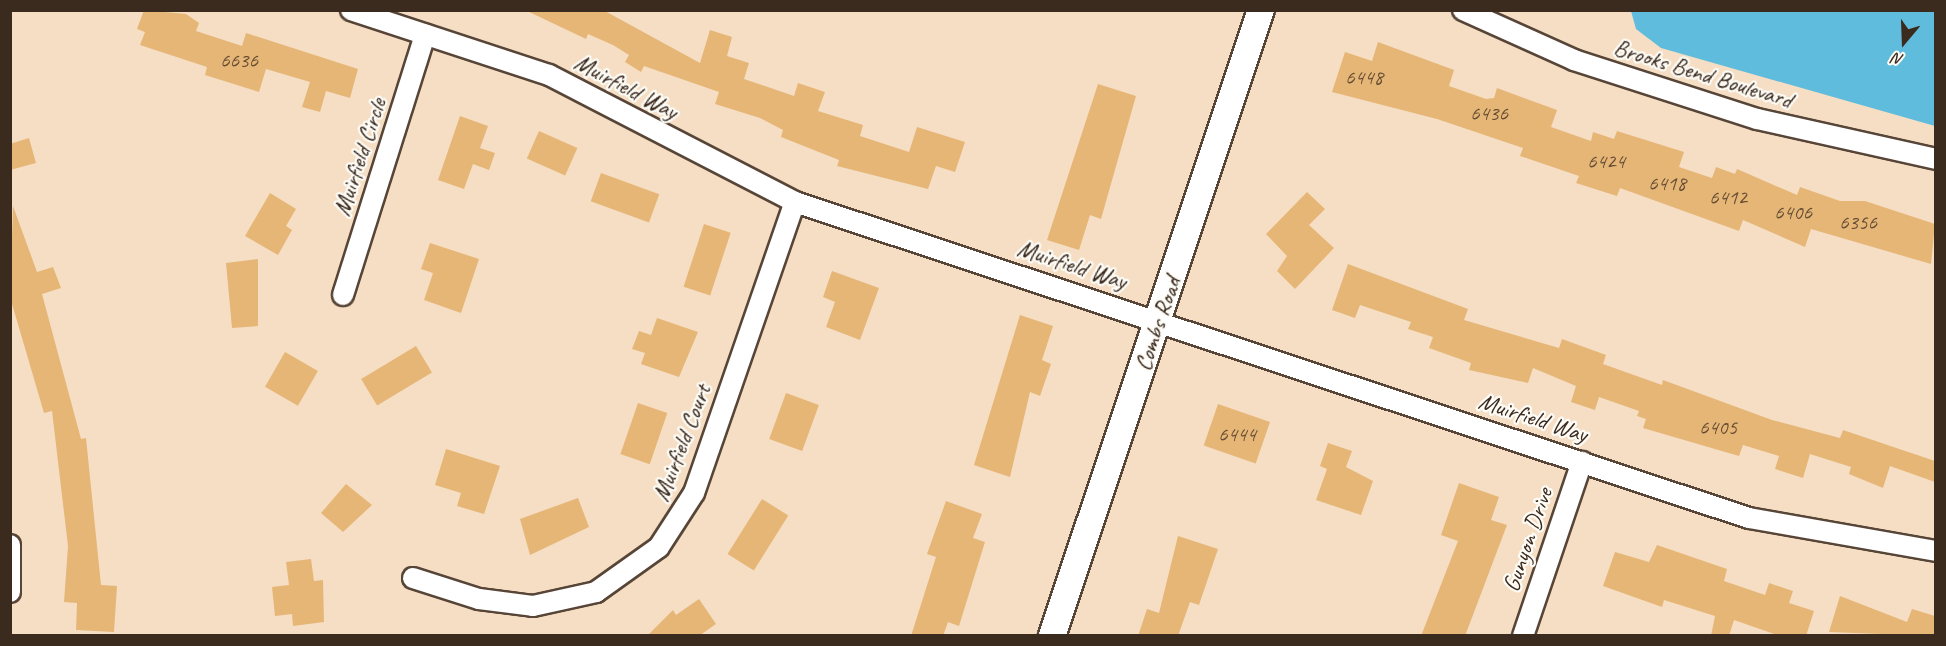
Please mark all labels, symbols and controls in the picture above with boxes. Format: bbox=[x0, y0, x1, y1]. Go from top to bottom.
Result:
north arrow bbox=[1874, 12, 1934, 72]
street label: Brooks Bend Boulevard bbox=[1610, 33, 1796, 115]
house number: 6636 bbox=[220, 47, 258, 73]
street label: Muirfield Way bbox=[570, 48, 682, 126]
text: N bbox=[1890, 48, 1906, 70]
house number: 6448 bbox=[1345, 64, 1383, 90]
street label: Muirfield Circle bbox=[327, 95, 393, 219]
house number: 6436 bbox=[1470, 100, 1508, 126]
house number: 6424 bbox=[1587, 148, 1625, 174]
house number: 6418 bbox=[1648, 170, 1686, 196]
house number: 6412 bbox=[1709, 184, 1747, 210]
house number: 6406 bbox=[1774, 199, 1812, 225]
house number: 6356 bbox=[1839, 209, 1877, 235]
street label: Muirfield Way bbox=[1014, 234, 1130, 296]
street label: Combs Road bbox=[1128, 273, 1188, 375]
street label: Muirfield Court bbox=[647, 381, 717, 505]
street label: Muirfield Way bbox=[1475, 387, 1591, 449]
house number: 6405 bbox=[1699, 414, 1737, 440]
house number: 6444 bbox=[1218, 421, 1256, 447]
street label: Gunyon Drive bbox=[1497, 484, 1559, 596]

